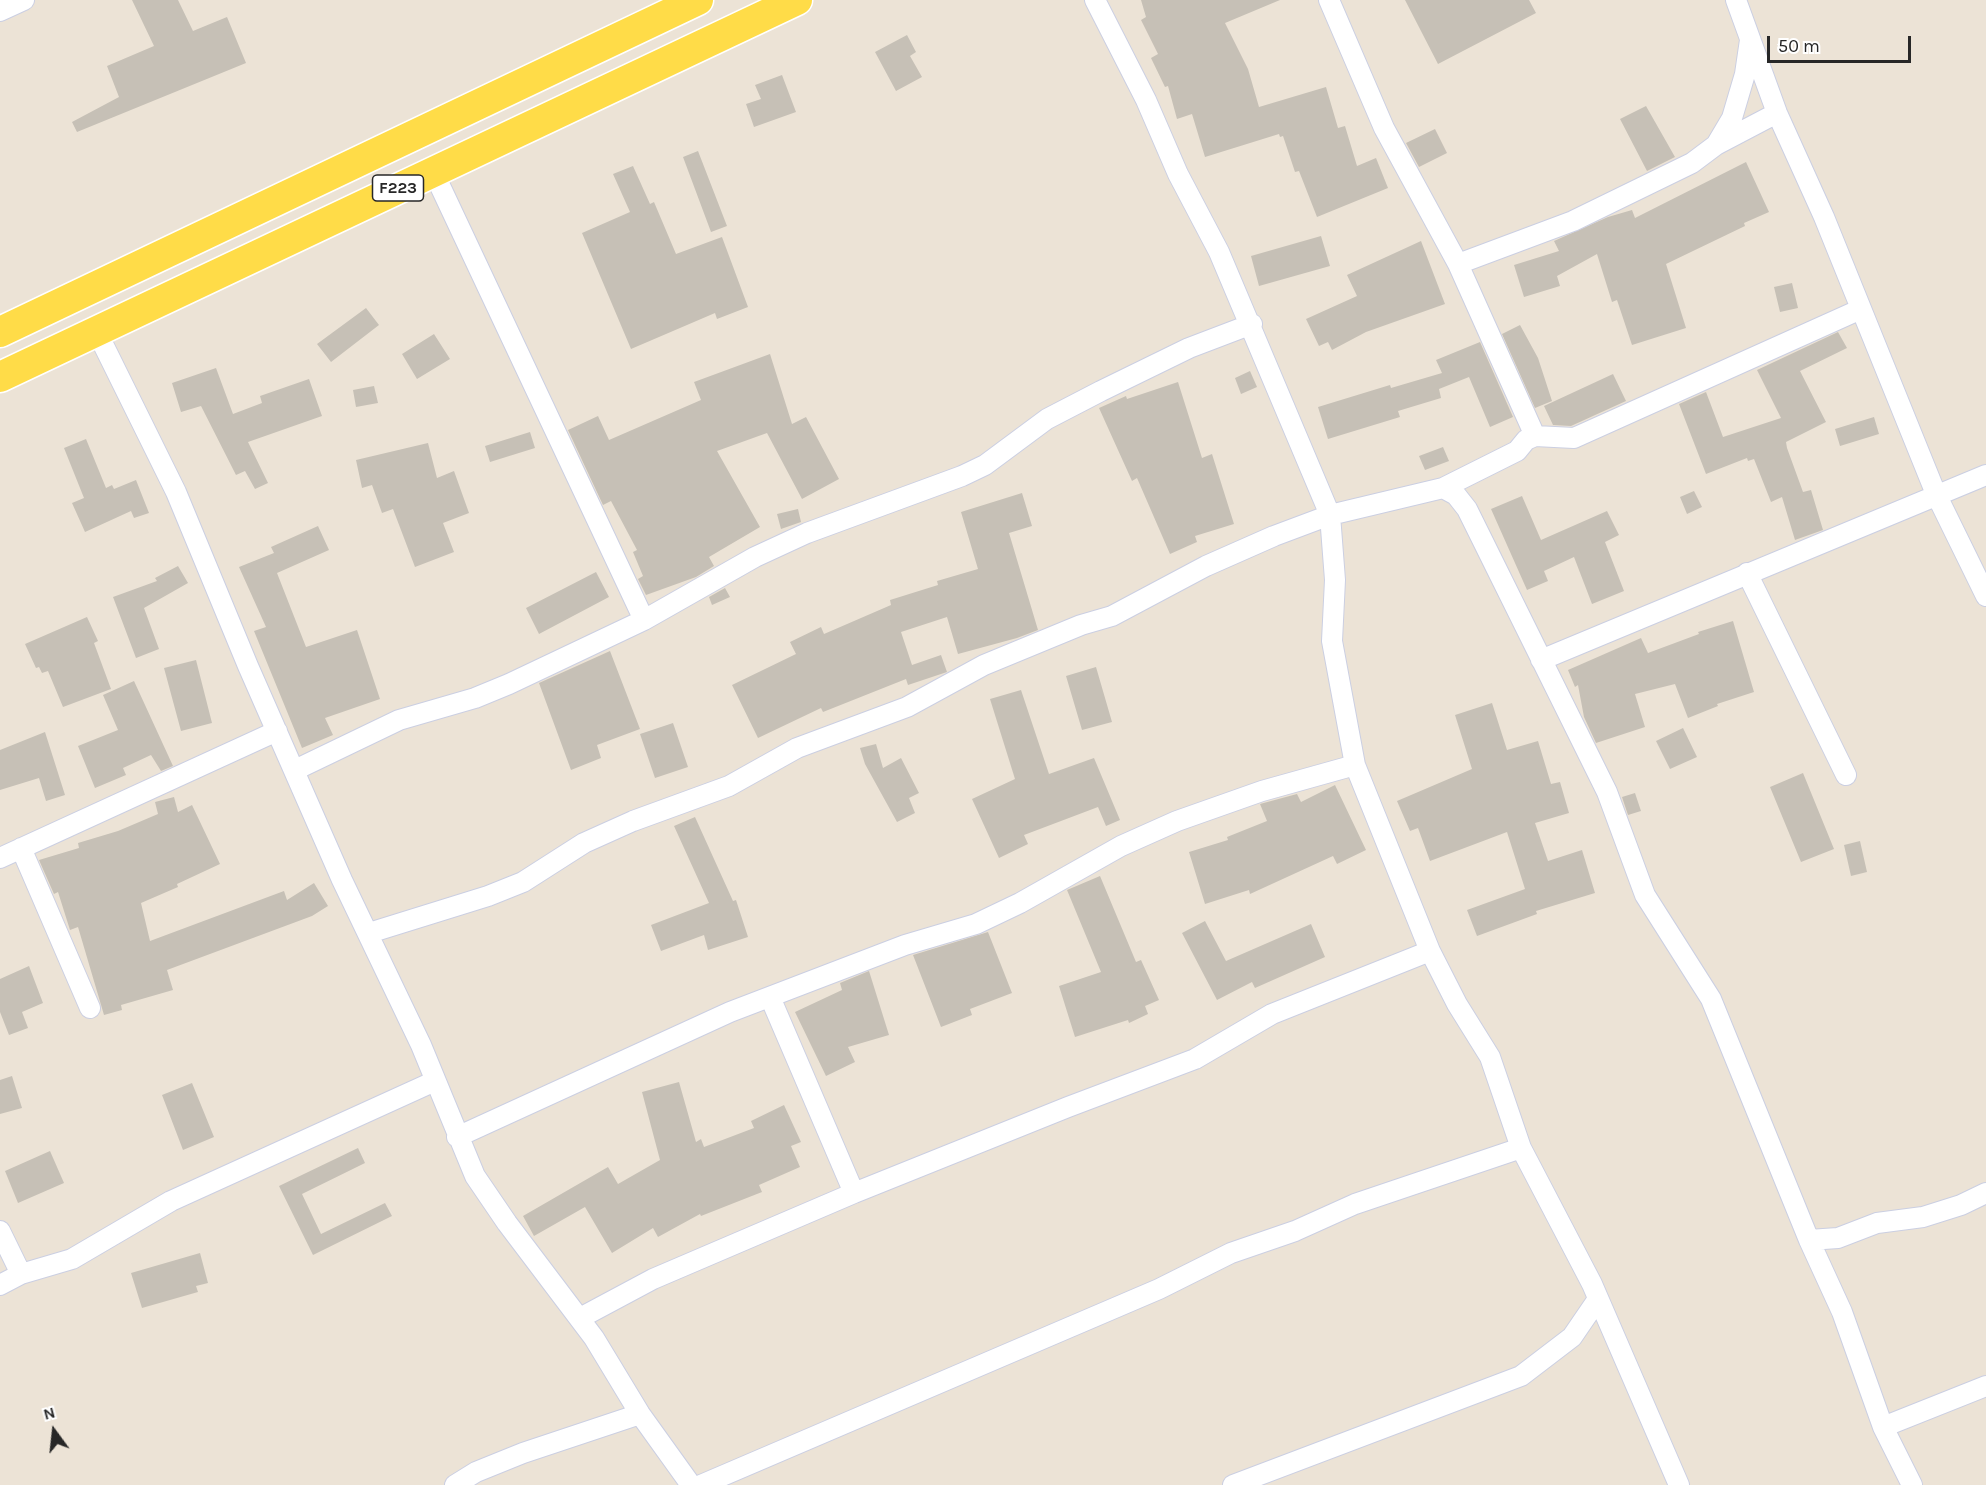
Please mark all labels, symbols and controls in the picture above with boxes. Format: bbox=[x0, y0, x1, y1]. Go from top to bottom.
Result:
scale bar bbox=[1770, 24, 1914, 62]
text: 50 m bbox=[1778, 35, 1820, 57]
road number: F223 bbox=[372, 175, 424, 201]
north arrow bbox=[24, 1401, 84, 1461]
text: N bbox=[41, 1402, 57, 1424]

